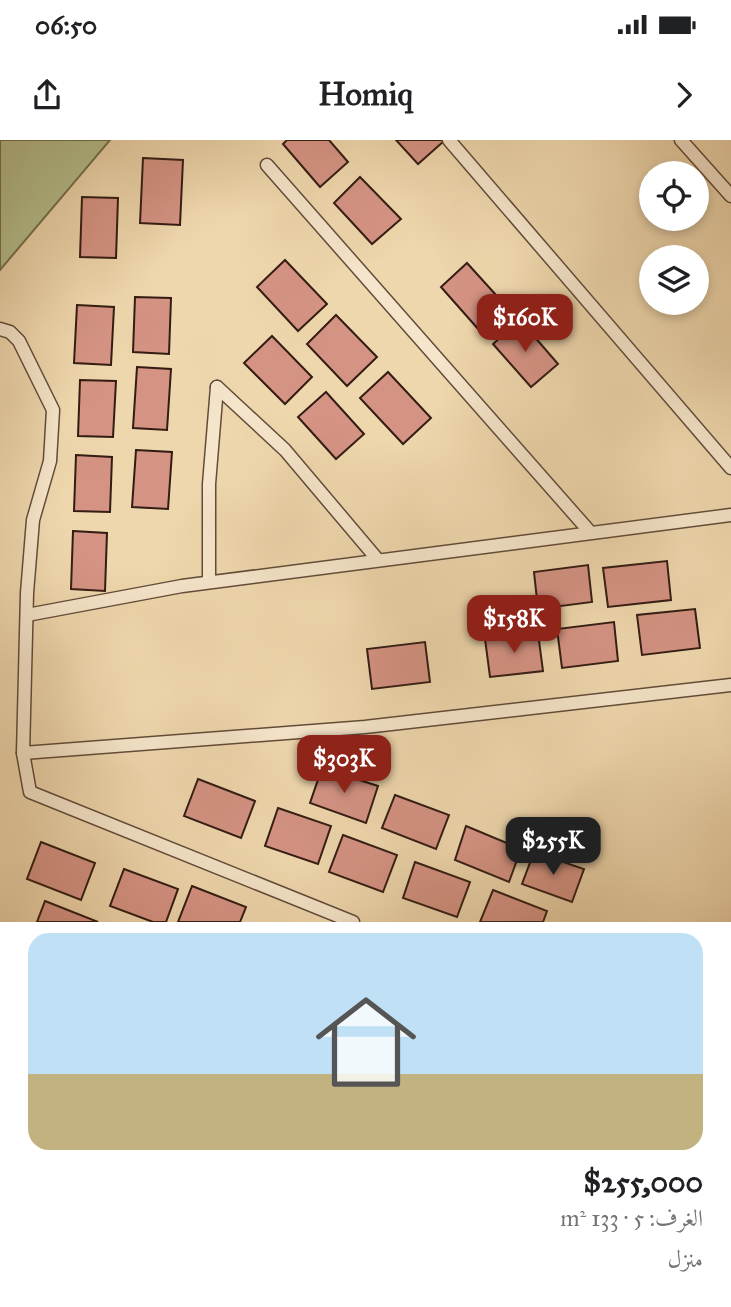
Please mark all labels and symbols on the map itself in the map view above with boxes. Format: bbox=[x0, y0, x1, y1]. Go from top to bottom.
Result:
pin: $160K bbox=[476, 294, 574, 354]
pin: $158K bbox=[465, 596, 563, 655]
pin: $303K bbox=[295, 736, 393, 795]
pin: $255K bbox=[504, 818, 602, 877]

